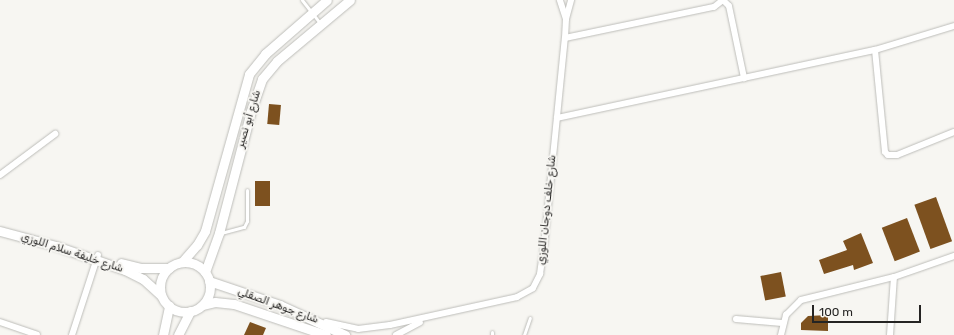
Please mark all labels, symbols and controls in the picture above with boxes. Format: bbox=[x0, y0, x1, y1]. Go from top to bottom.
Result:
street label: شارع أبو نصير bbox=[234, 89, 264, 149]
street label: شارع خلف دوجان اللوزي bbox=[535, 154, 559, 266]
street label: شارع خليفة سلام اللوزي bbox=[19, 230, 125, 276]
street label: شارع جوهر الصقلي bbox=[236, 285, 320, 327]
scale bar bbox=[814, 297, 923, 323]
text: 100 m bbox=[819, 305, 853, 319]

